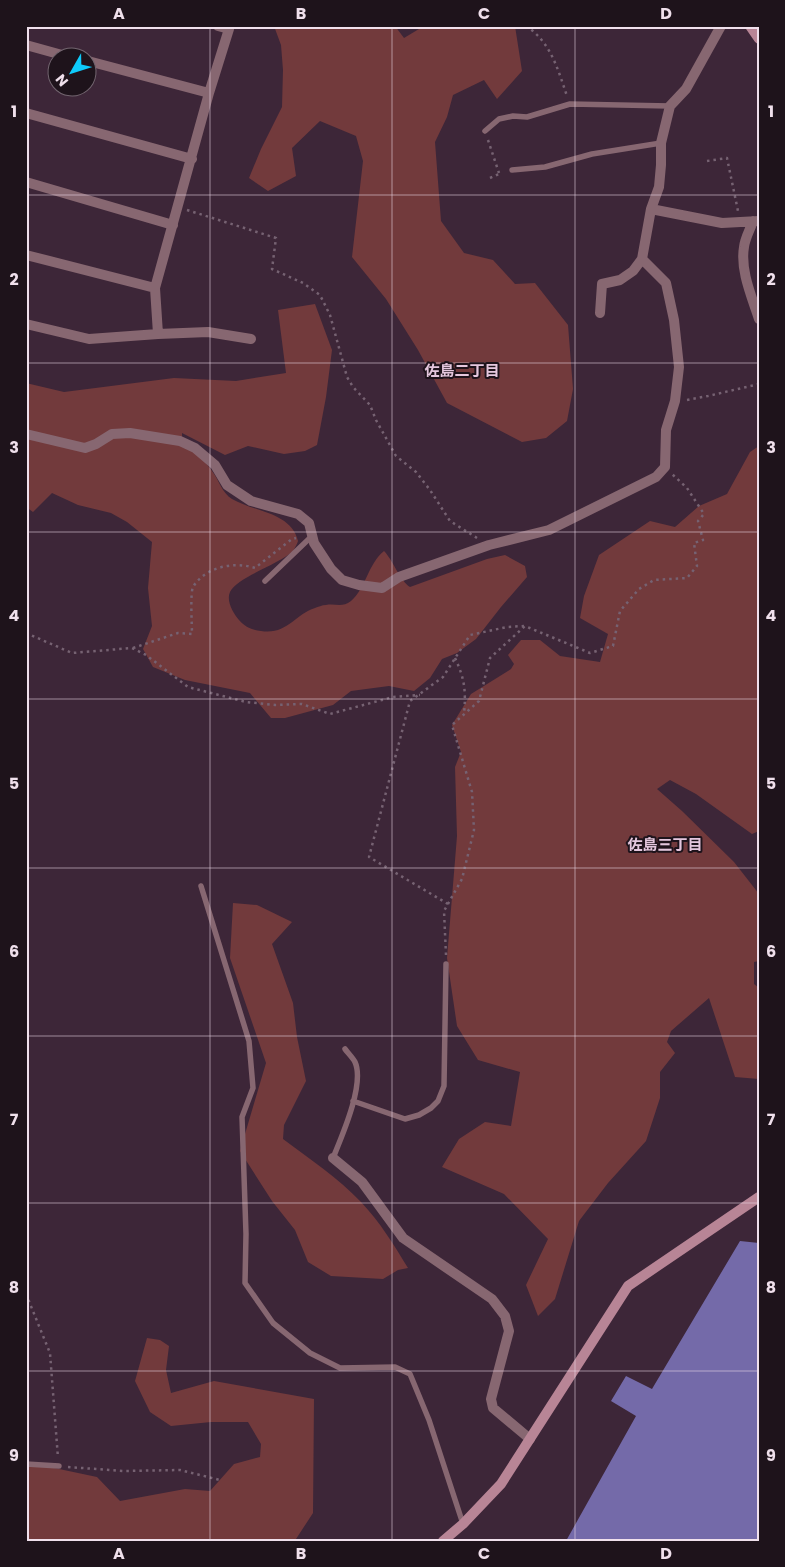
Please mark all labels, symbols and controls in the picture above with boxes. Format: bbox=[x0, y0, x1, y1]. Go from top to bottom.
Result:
text: A bbox=[113, 2, 125, 25]
text: B bbox=[296, 2, 306, 25]
text: C bbox=[478, 2, 490, 25]
text: D bbox=[660, 2, 672, 25]
north arrow bbox=[48, 48, 98, 98]
text: N bbox=[51, 70, 73, 91]
text: 1 bbox=[11, 100, 17, 123]
text: 1 bbox=[768, 100, 774, 123]
text: 2 bbox=[9, 268, 19, 291]
text: 2 bbox=[766, 268, 776, 291]
district label: 佐島二丁目 bbox=[424, 360, 500, 381]
text: 3 bbox=[9, 436, 19, 459]
text: 3 bbox=[766, 436, 776, 459]
text: 4 bbox=[9, 604, 20, 627]
text: 4 bbox=[766, 604, 777, 627]
text: 5 bbox=[9, 772, 19, 795]
text: 5 bbox=[766, 772, 776, 795]
district label: 佐島三丁目 bbox=[627, 834, 703, 855]
text: 6 bbox=[9, 940, 19, 963]
text: 6 bbox=[766, 940, 776, 963]
text: 7 bbox=[10, 1108, 19, 1131]
text: 7 bbox=[767, 1108, 776, 1131]
text: 8 bbox=[9, 1276, 19, 1299]
text: 8 bbox=[766, 1276, 776, 1299]
text: 9 bbox=[9, 1444, 19, 1467]
text: 9 bbox=[766, 1444, 776, 1467]
text: A bbox=[113, 1542, 125, 1565]
text: B bbox=[296, 1542, 306, 1565]
text: C bbox=[478, 1542, 490, 1565]
text: D bbox=[660, 1542, 672, 1565]

